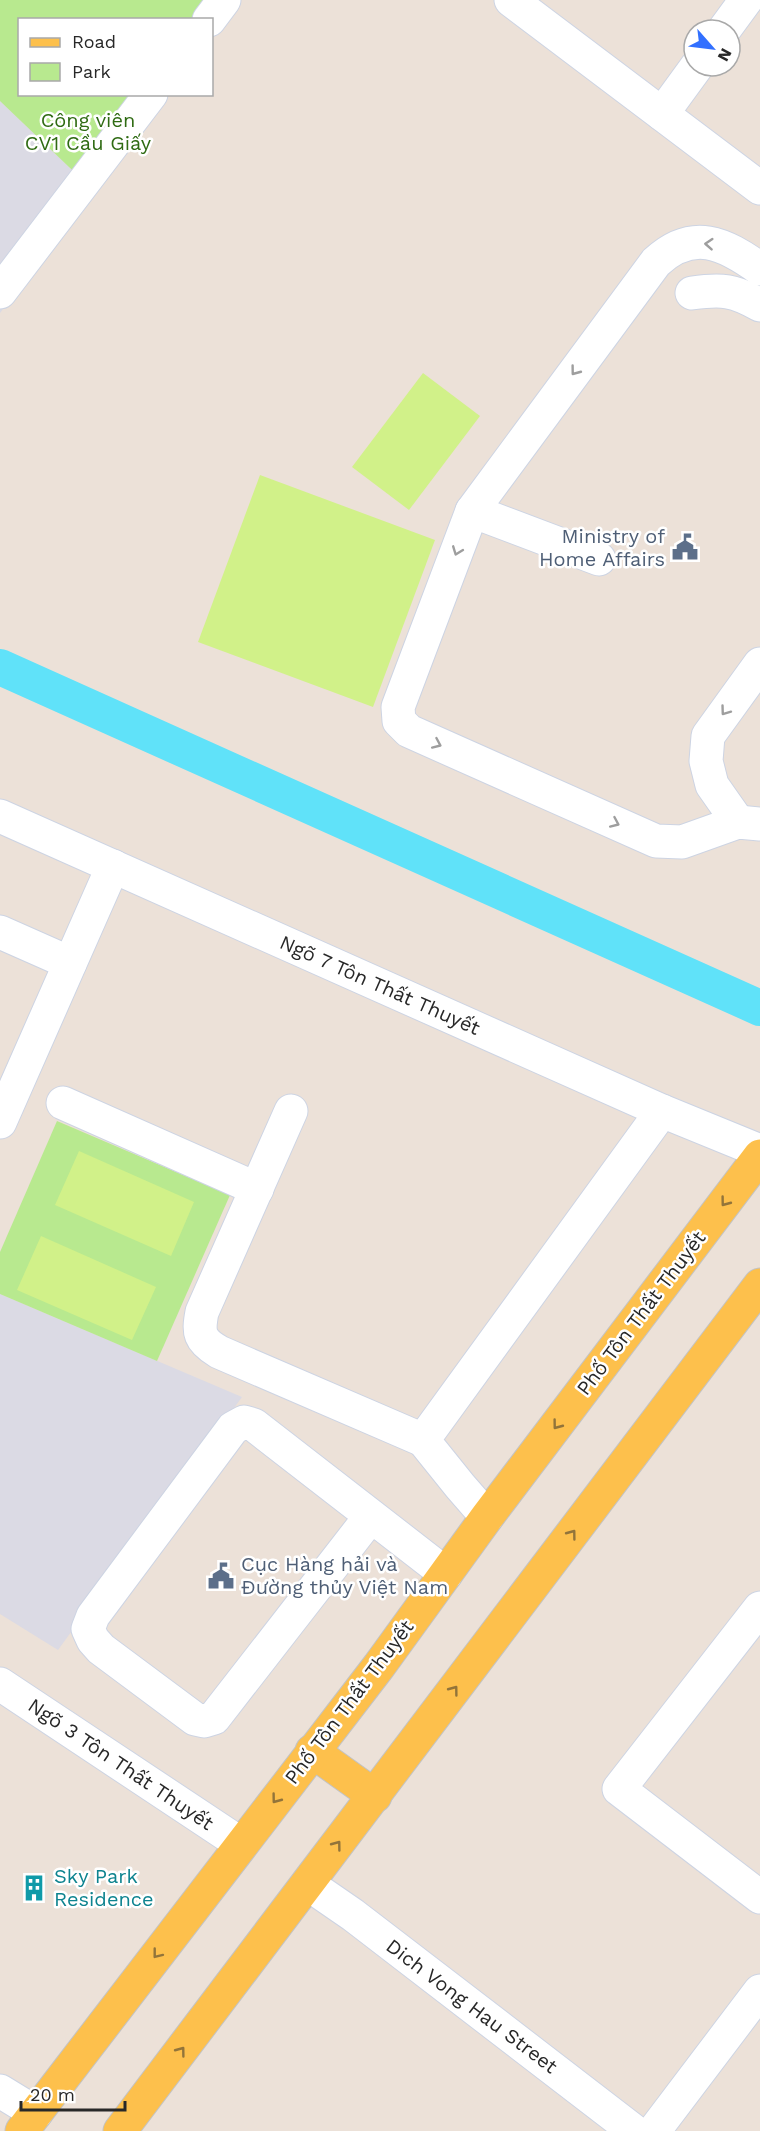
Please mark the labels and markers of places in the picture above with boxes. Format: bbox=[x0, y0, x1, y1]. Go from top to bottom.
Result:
place label: Ministry of Home Affairs bbox=[539, 524, 665, 571]
public building icon: Ministry of Home Affairs bbox=[670, 532, 700, 562]
place label: Cục Hàng hải và Đường thủy Việt Nam bbox=[241, 1552, 448, 1599]
public building icon: Cục Hàng hải và Đường thủy Việt Nam bbox=[206, 1561, 236, 1591]
place label: Sky Park Residence bbox=[54, 1864, 154, 1911]
building icon: Sky Park Residence bbox=[19, 1873, 49, 1903]

